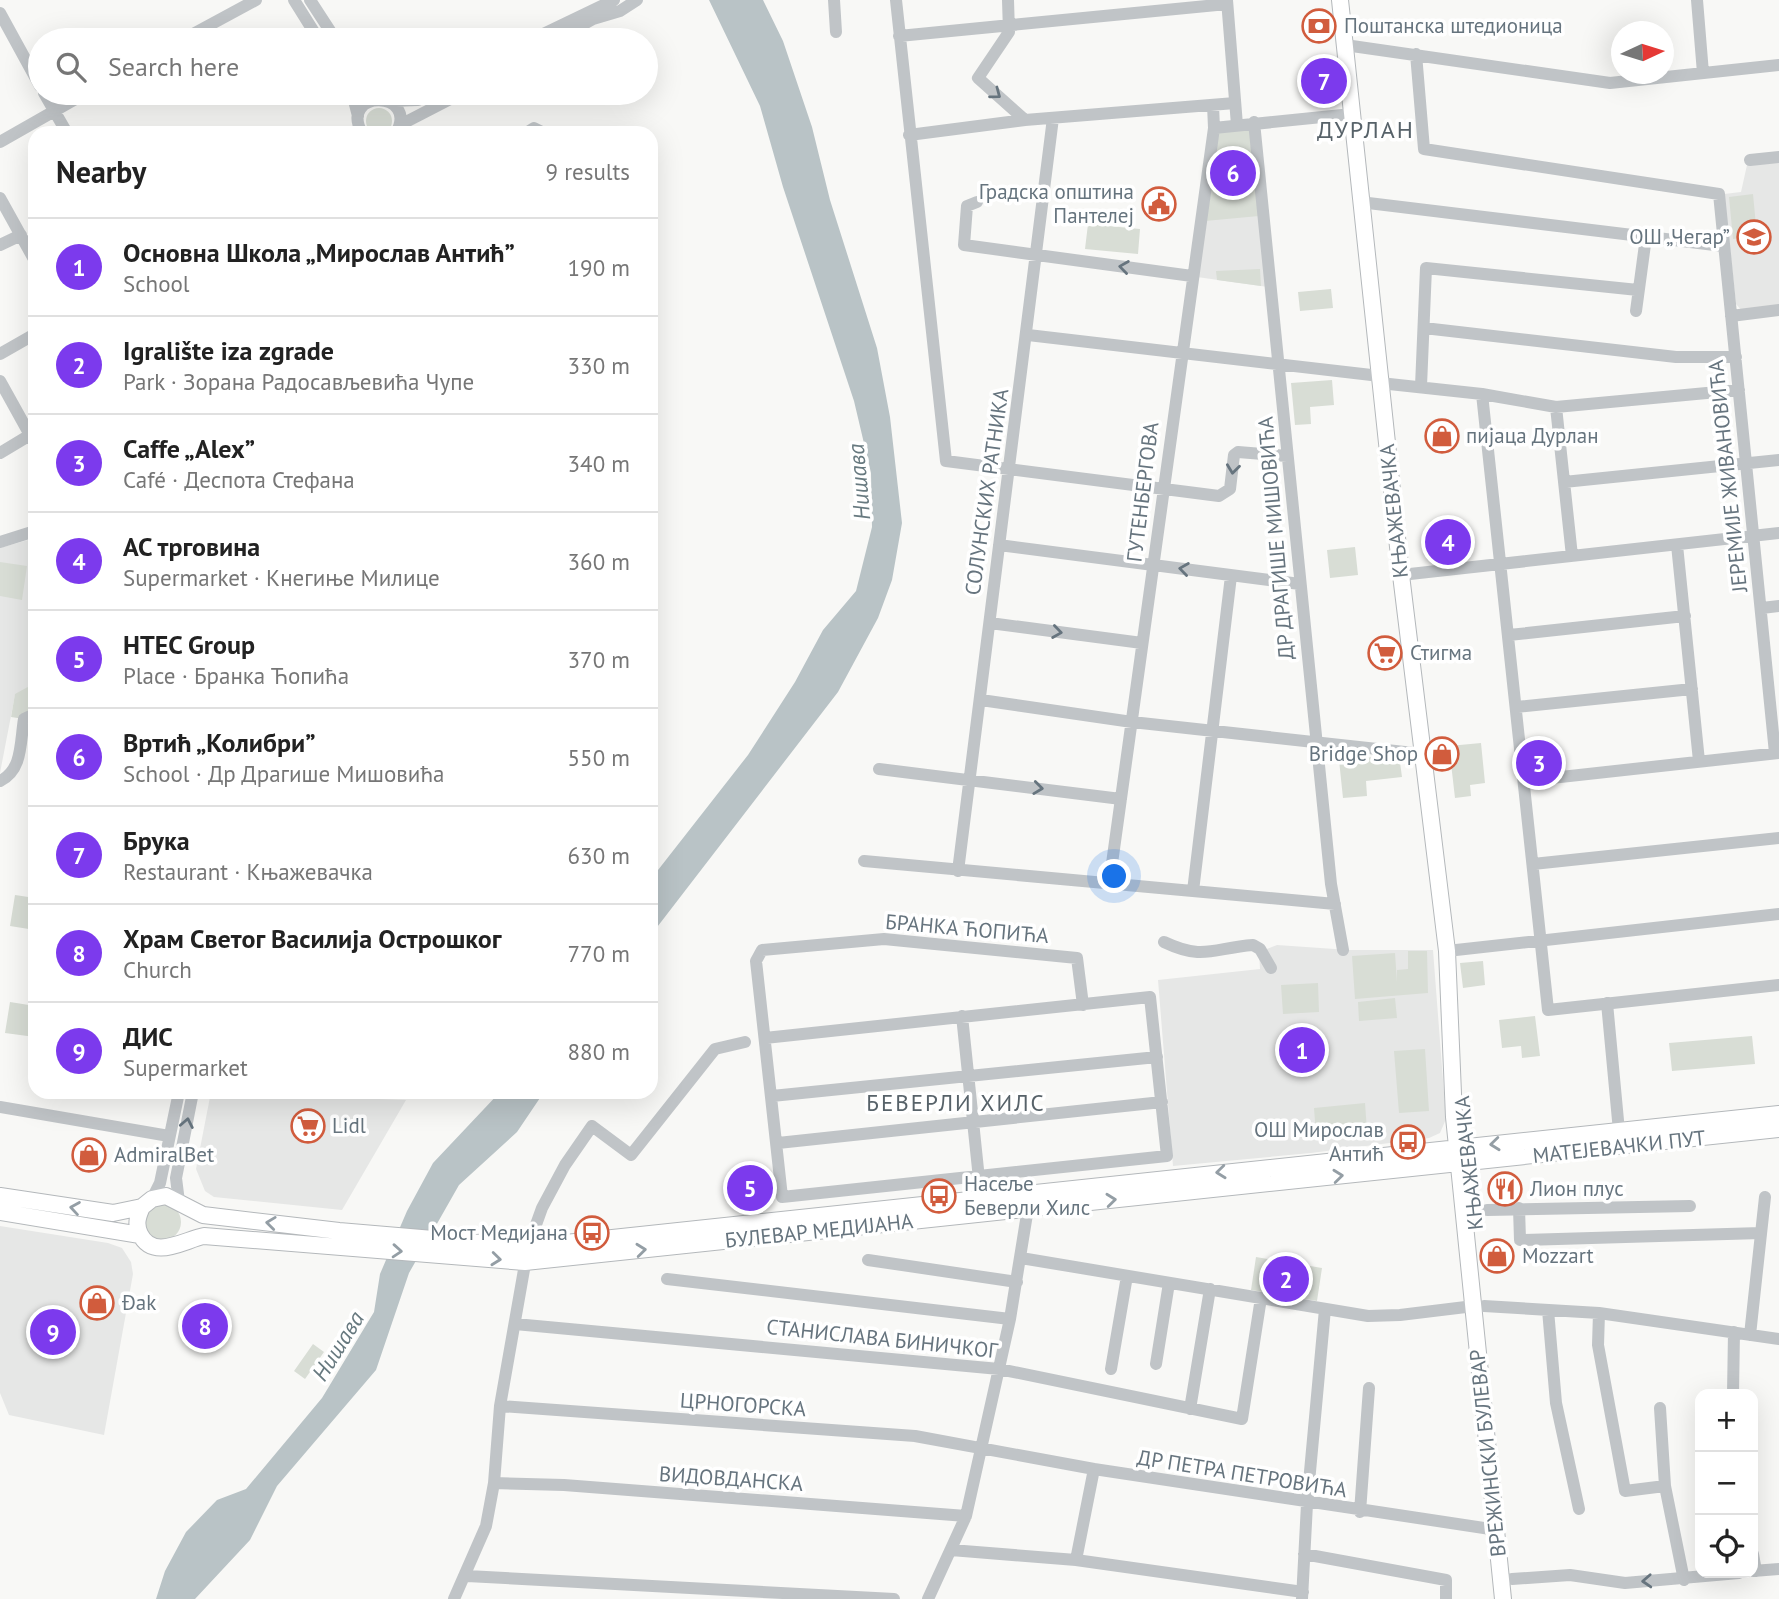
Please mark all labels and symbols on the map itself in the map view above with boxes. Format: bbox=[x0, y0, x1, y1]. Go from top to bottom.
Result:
bank icon: Поштанска штедионица bbox=[1300, 7, 1338, 45]
place label: Поштанска штедионица bbox=[1344, 12, 1563, 39]
north arrow bbox=[1611, 21, 1674, 84]
pin: 7 bbox=[1301, 55, 1347, 107]
one-way arrow bbox=[988, 86, 1000, 99]
district label: ДУРЛАН bbox=[1317, 114, 1415, 145]
pin: 6 bbox=[1210, 147, 1256, 199]
place label: Градска општина Пантелеј bbox=[979, 178, 1134, 229]
public building icon: Градска општина Пантелеј bbox=[1140, 185, 1178, 223]
school or university icon: ОШ „Чегар” bbox=[1735, 218, 1773, 256]
place label: ОШ „Чегар” bbox=[1629, 223, 1730, 250]
one-way arrow bbox=[1118, 260, 1130, 275]
street label: ЈЕРЕМИЈЕ ЖИВАНОВИЋА bbox=[1702, 358, 1753, 594]
street label: СОЛУНСКИХ РАТНИКА bbox=[959, 386, 1014, 597]
street label: ДР ДРАГИШЕ МИШОВИЋА bbox=[1251, 415, 1300, 661]
shop icon: пијаца Дурлан bbox=[1423, 417, 1461, 455]
street label: ГУТЕНБЕРГОВА bbox=[1121, 420, 1165, 563]
place label: пијаца Дурлан bbox=[1466, 422, 1599, 449]
street label: КЊАЖЕВАЧКА bbox=[1373, 442, 1414, 579]
water label: Нишава bbox=[841, 443, 876, 521]
one-way arrow bbox=[1225, 463, 1240, 475]
pin: 4 bbox=[1425, 516, 1471, 568]
one-way arrow bbox=[1178, 562, 1190, 577]
one-way arrow bbox=[1051, 624, 1063, 639]
supermarket icon: Стигма bbox=[1366, 634, 1404, 672]
place label: Стигма bbox=[1410, 639, 1472, 666]
shop icon: Bridge Shop bbox=[1423, 735, 1461, 773]
pin: 3 bbox=[1516, 737, 1562, 789]
place label: Bridge Shop bbox=[1309, 740, 1418, 767]
one-way arrow bbox=[1032, 780, 1044, 795]
your location bbox=[1097, 859, 1131, 893]
street label: БРАНКА ЋОПИЋА bbox=[884, 908, 1051, 949]
pin: 1 bbox=[1279, 1024, 1325, 1076]
district label: БЕВЕРЛИ ХИЛС bbox=[866, 1088, 1046, 1117]
street label: КЊАЖЕВАЧКА bbox=[1448, 1094, 1489, 1231]
supermarket icon: Lidl bbox=[289, 1107, 327, 1145]
place label: Lidl bbox=[332, 1112, 366, 1139]
place label: ОШ Мирослав Антић bbox=[1254, 1116, 1384, 1167]
one-way arrow bbox=[178, 1117, 193, 1129]
bus stop icon: ОШ Мирослав Антић bbox=[1389, 1123, 1427, 1161]
street label: МАТЕЈЕВАЧКИ ПУТ bbox=[1531, 1124, 1707, 1169]
shop icon: AdmiralBet bbox=[70, 1136, 108, 1174]
one-way arrow bbox=[1489, 1136, 1500, 1151]
place label: AdmiralBet bbox=[114, 1141, 214, 1168]
pin: 5 bbox=[727, 1162, 773, 1214]
one-way arrow bbox=[1215, 1164, 1227, 1179]
one-way arrow bbox=[1332, 1169, 1343, 1184]
place label: Насеље Беверли Хилс bbox=[964, 1170, 1090, 1221]
restaurant icon: Лион плус bbox=[1486, 1170, 1524, 1208]
place label: Лион плус bbox=[1529, 1175, 1624, 1202]
bus stop icon: Насеље Беверли Хилс bbox=[920, 1177, 958, 1215]
one-way arrow bbox=[1106, 1192, 1117, 1207]
one-way arrow bbox=[69, 1200, 81, 1215]
street label: БУЛЕВАР МЕДИЈАНА bbox=[724, 1207, 915, 1254]
bus stop icon: Мост Медијана bbox=[573, 1214, 611, 1252]
one-way arrow bbox=[266, 1215, 277, 1230]
place label: Мост Медијана bbox=[430, 1219, 568, 1246]
shop icon: Mozzart bbox=[1478, 1237, 1516, 1275]
place label: Mozzart bbox=[1522, 1242, 1594, 1269]
one-way arrow bbox=[636, 1243, 647, 1258]
one-way arrow bbox=[392, 1244, 403, 1259]
one-way arrow bbox=[490, 1252, 501, 1267]
pin: 2 bbox=[1263, 1253, 1309, 1305]
shop icon: Đak bbox=[78, 1284, 116, 1322]
place label: Đak bbox=[121, 1289, 156, 1316]
pin: 8 bbox=[182, 1300, 228, 1352]
pin: 9 bbox=[30, 1306, 76, 1358]
water label: Нишава bbox=[305, 1306, 370, 1386]
street label: СТАНИСЛАВА БИНИЧКОГ bbox=[765, 1313, 1000, 1364]
street label: ВРЕЖИНСКИ БУЛЕВАР bbox=[1463, 1348, 1512, 1558]
street label: ЦРНОГОРСКА bbox=[679, 1387, 808, 1422]
street label: ДР ПЕТРА ПЕТРОВИЋА bbox=[1135, 1444, 1350, 1504]
street label: ВИДОВДАНСКА bbox=[658, 1460, 805, 1497]
one-way arrow bbox=[1641, 1573, 1652, 1588]

